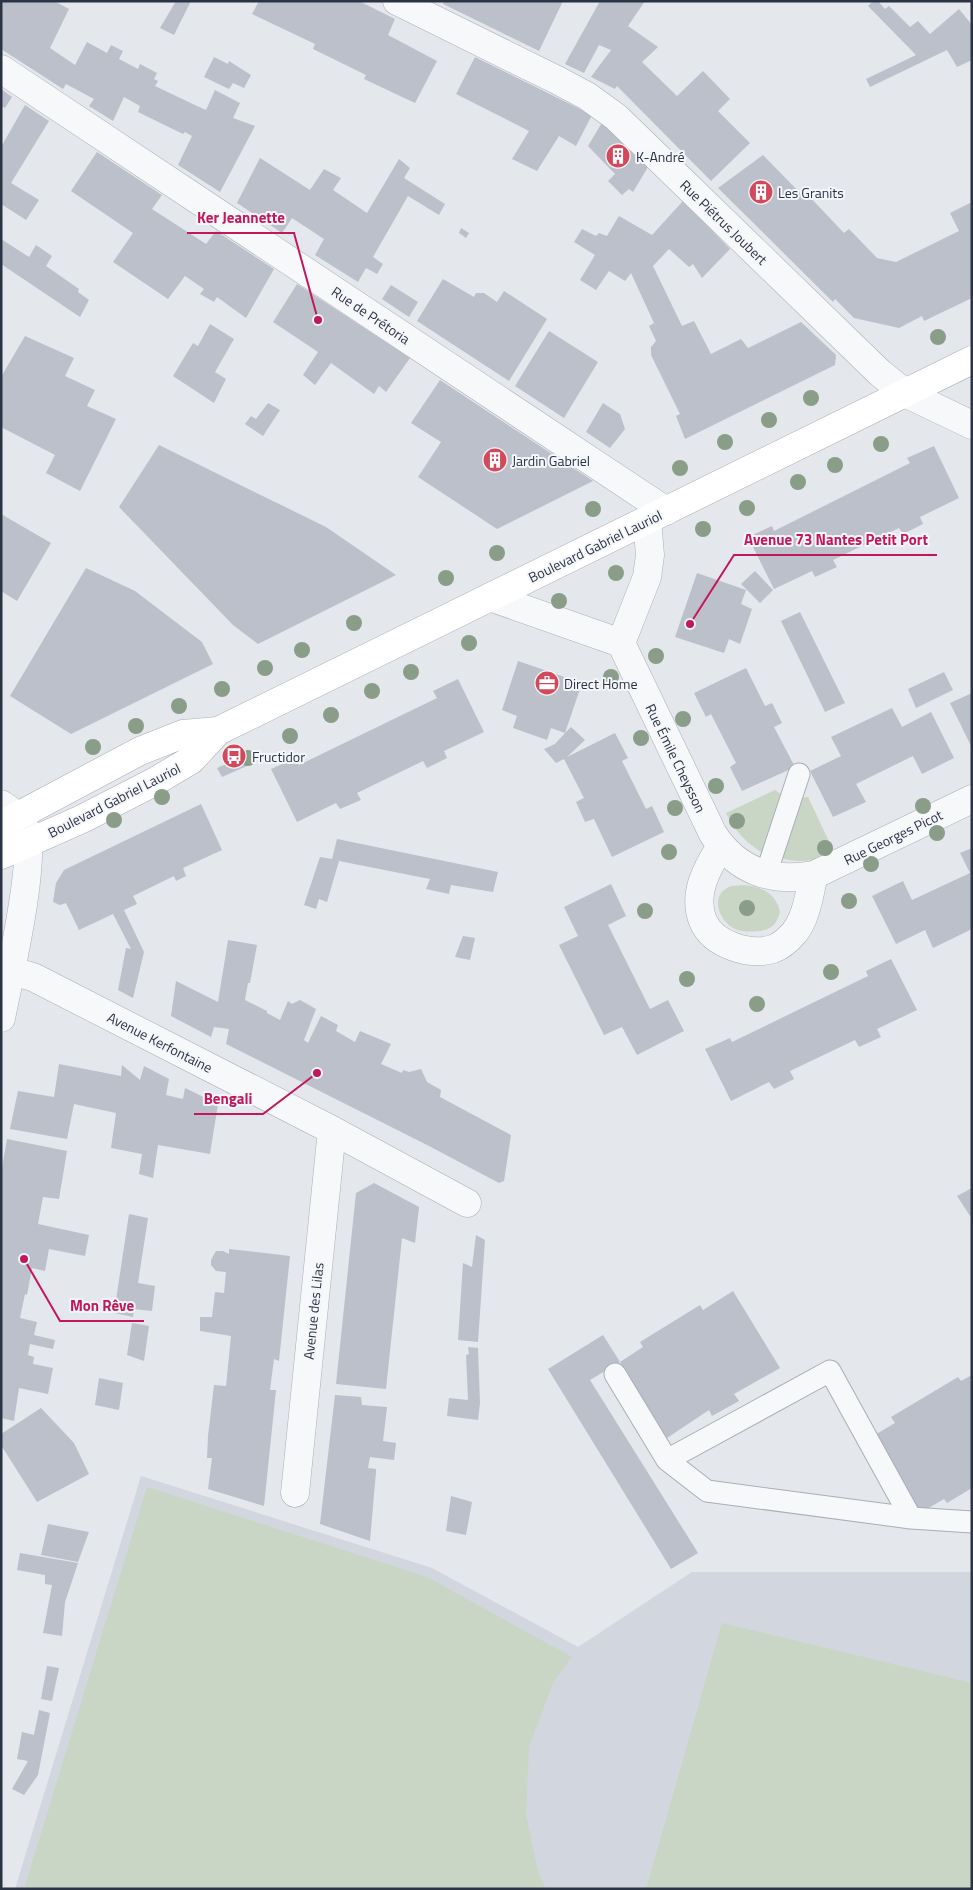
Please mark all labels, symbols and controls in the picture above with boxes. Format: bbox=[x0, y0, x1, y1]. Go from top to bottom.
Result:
building icon: K-André bbox=[605, 143, 631, 169]
place label: K-André bbox=[636, 146, 685, 167]
street label: Rue Piétrus Joubert bbox=[676, 175, 772, 269]
building icon: Les Granits bbox=[748, 179, 774, 205]
place label: Les Granits bbox=[778, 182, 844, 203]
callout: Ker Jeannette bbox=[187, 203, 294, 233]
text: Ker Jeannette bbox=[197, 206, 285, 229]
street label: Rue de Prétoria bbox=[327, 281, 415, 349]
building icon: Jardin Gabriel bbox=[482, 447, 508, 473]
place label: Jardin Gabriel bbox=[512, 450, 590, 471]
street label: Boulevard Gabriel Lauriol bbox=[525, 504, 665, 588]
callout: Avenue 73 Nantes Petit Port bbox=[734, 525, 937, 555]
text: Avenue 73 Nantes Petit Port bbox=[744, 528, 928, 551]
office icon: Direct Home bbox=[534, 670, 560, 696]
place label: Direct Home bbox=[564, 673, 638, 694]
street label: Rue Émile Cheysson bbox=[641, 700, 711, 816]
bus stop icon: Fructidor bbox=[221, 743, 247, 769]
place label: Fructidor bbox=[252, 746, 305, 767]
street label: Boulevard Gabriel Lauriol bbox=[44, 757, 184, 843]
street label: Rue Georges Picot bbox=[840, 804, 946, 870]
street label: Avenue Kerfontaine bbox=[104, 1006, 216, 1078]
callout: Bengali bbox=[194, 1084, 263, 1114]
text: Bengali bbox=[204, 1087, 252, 1110]
street label: Avenue des Lilas bbox=[297, 1261, 329, 1361]
callout: Mon Rêve bbox=[60, 1291, 144, 1321]
text: Mon Rêve bbox=[70, 1294, 134, 1317]

